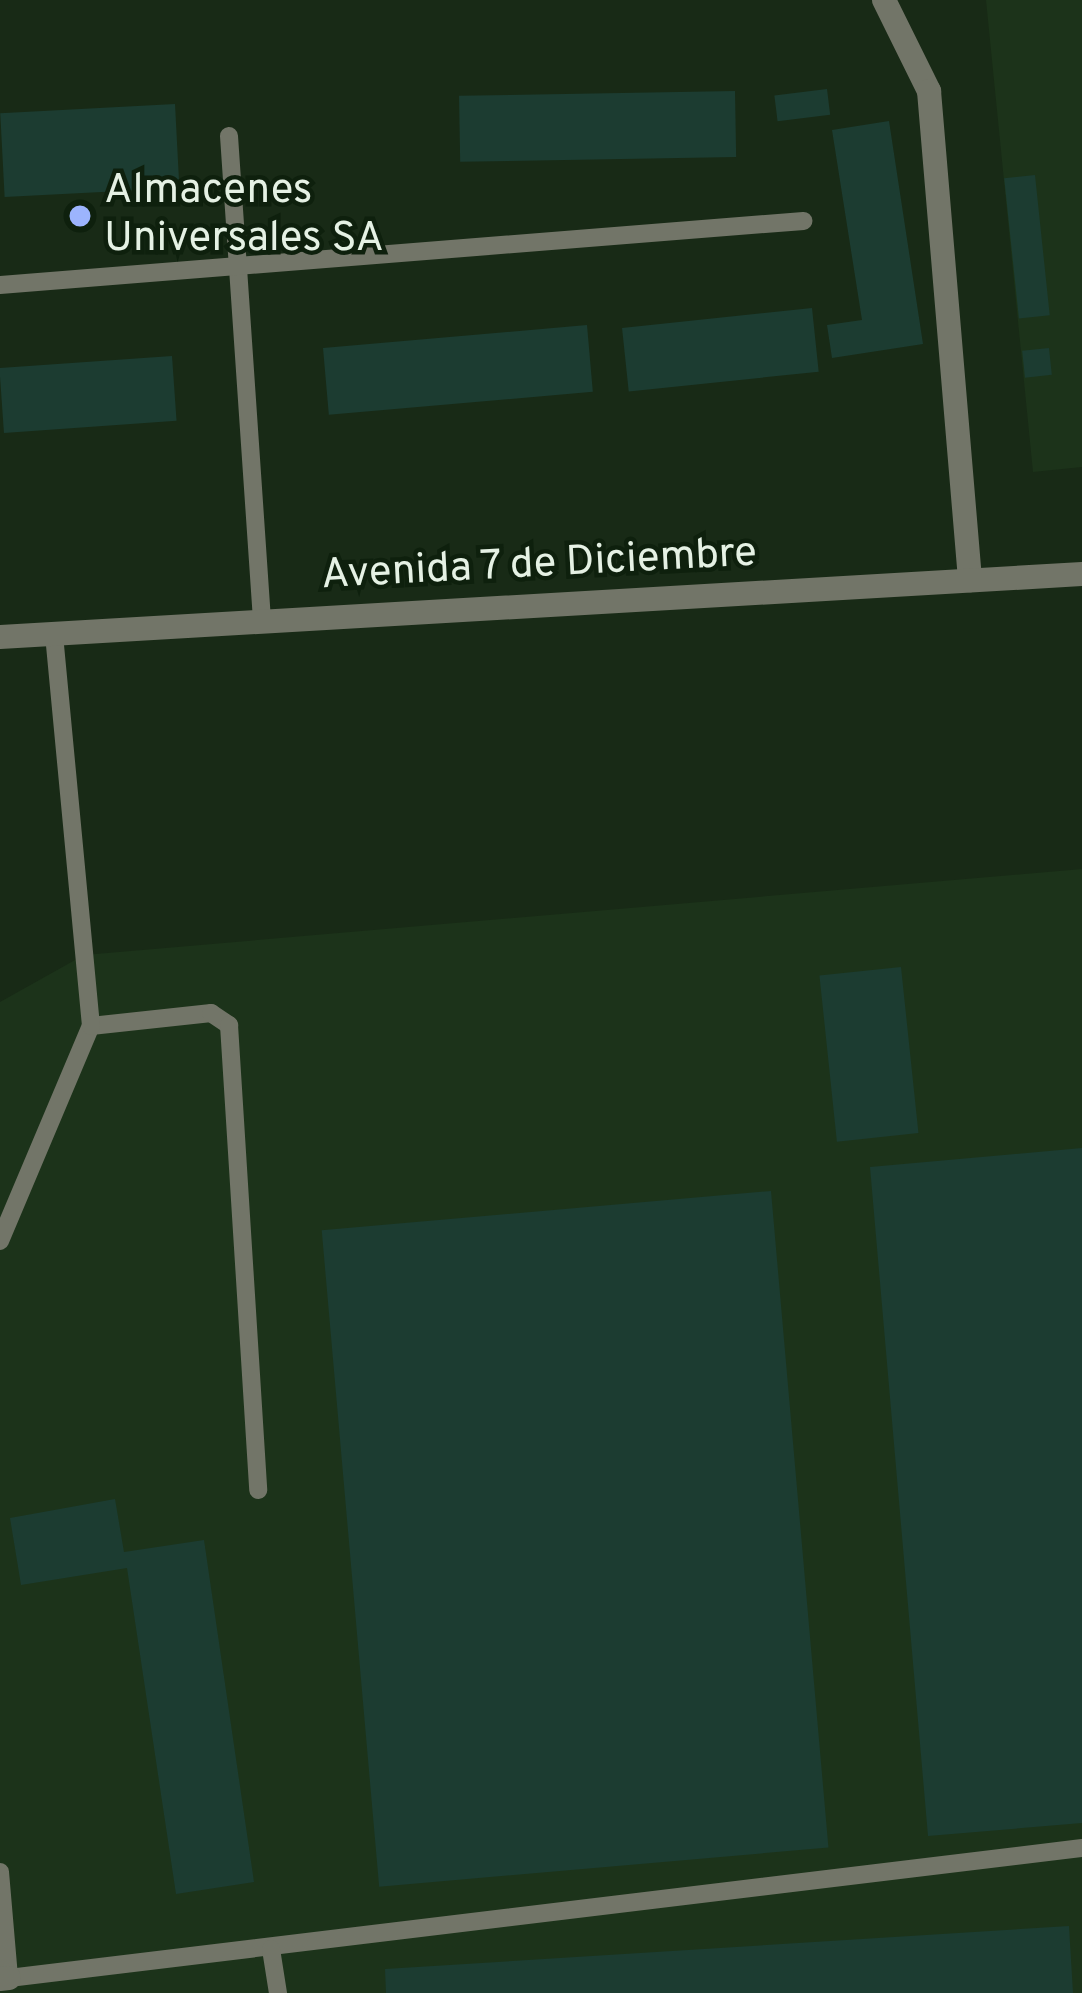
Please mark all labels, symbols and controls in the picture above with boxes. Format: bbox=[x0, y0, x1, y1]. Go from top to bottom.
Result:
place label: Almacenes Universales SA bbox=[104, 167, 384, 266]
marker: Almacenes Universales SA bbox=[67, 203, 93, 229]
street label: Avenida 7 de Diciembre bbox=[318, 529, 760, 603]

